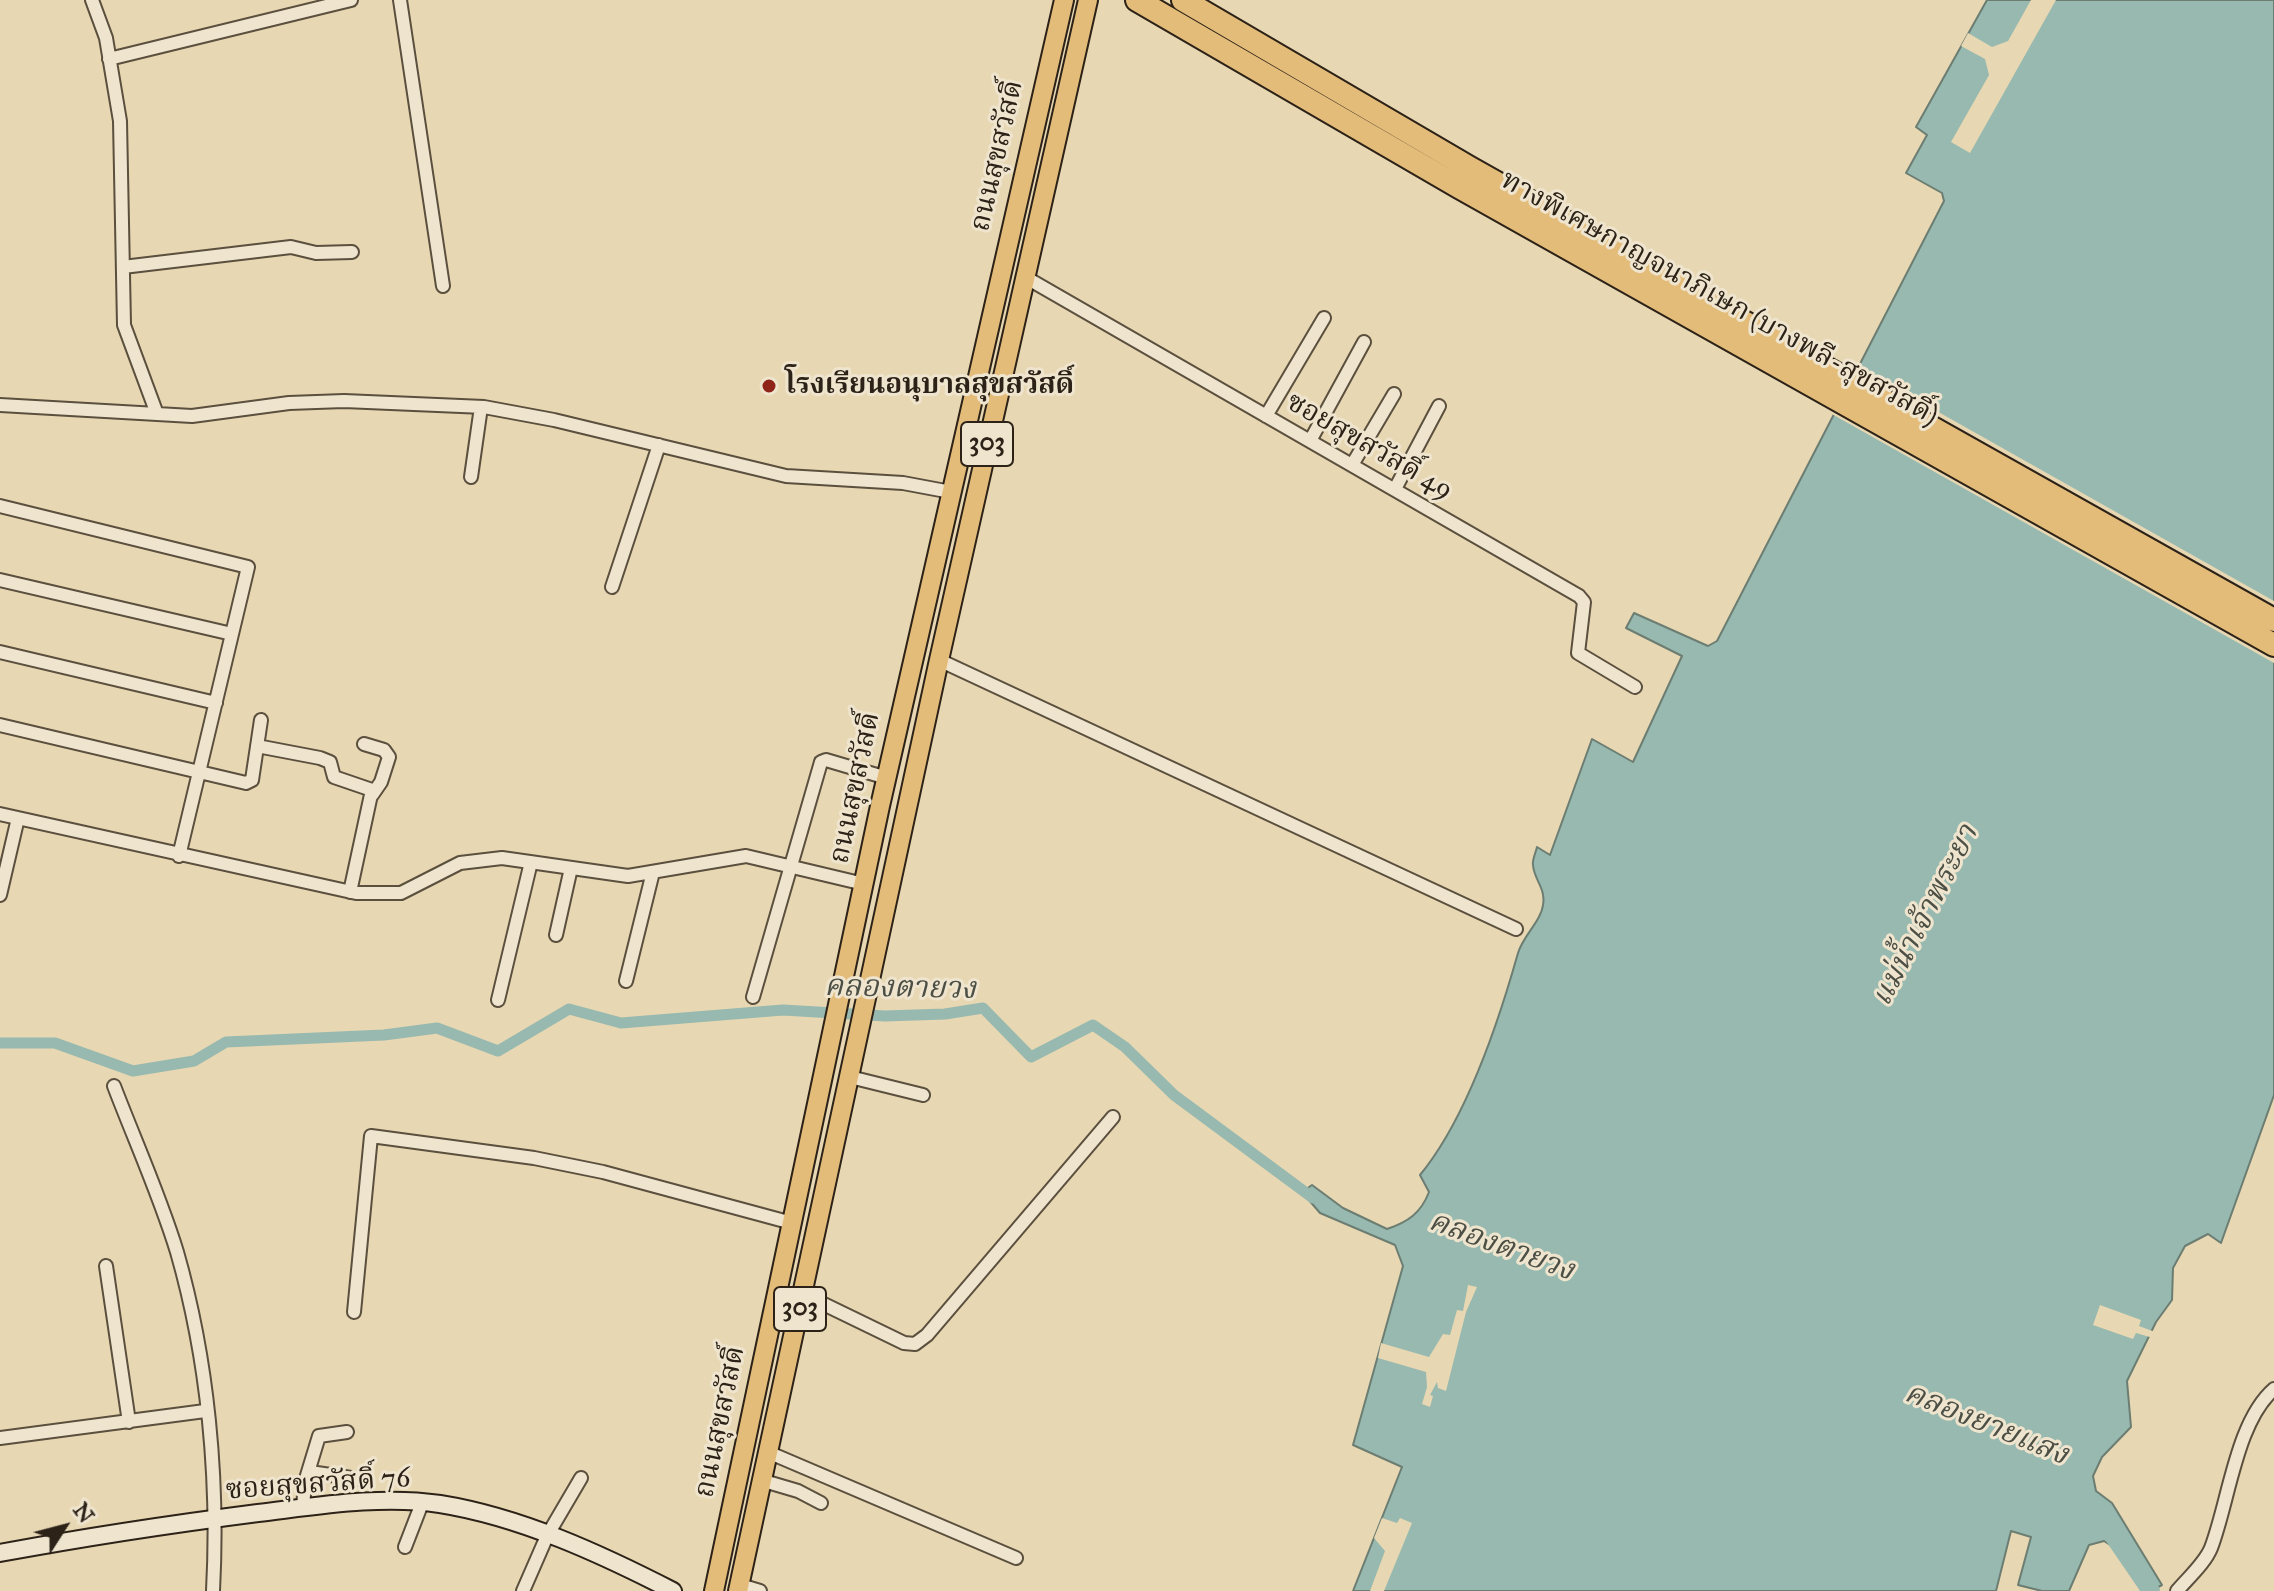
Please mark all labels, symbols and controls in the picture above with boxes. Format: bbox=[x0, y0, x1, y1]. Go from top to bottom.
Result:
street label: ถนนสุขสวัสดิ์ bbox=[964, 77, 1032, 235]
street label: ทางพิเศษกาญจนาภิเษก (บางพลี-สุขสวัสดิ์) bbox=[1494, 164, 1944, 434]
place label: โรงเรียนอนุบาลสุขสวัสดิ์ bbox=[785, 369, 1074, 403]
marker: โรงเรียนอนุบาลสุขสวัสดิ์ bbox=[760, 377, 778, 395]
street label: ซอยสุขสวัสดิ์ 49 bbox=[1280, 386, 1458, 508]
road number: 303 bbox=[961, 422, 1013, 466]
street label: ถนนสุขสวัสดิ์ bbox=[824, 709, 888, 867]
water label: แม่น้ำเจ้าพระยา bbox=[1865, 819, 1987, 1013]
water label: คลองตายวง bbox=[824, 970, 976, 1008]
water label: คลองตายวง bbox=[1424, 1204, 1578, 1290]
road number: 303 bbox=[774, 1287, 826, 1331]
street label: ถนนสุขสวัสดิ์ bbox=[689, 1343, 753, 1501]
water label: คลองยายแสง bbox=[1899, 1376, 2073, 1474]
street label: ซอยสุขสวัสดิ์ 76 bbox=[225, 1462, 411, 1508]
north arrow bbox=[24, 1487, 104, 1567]
text: N bbox=[67, 1497, 100, 1528]

